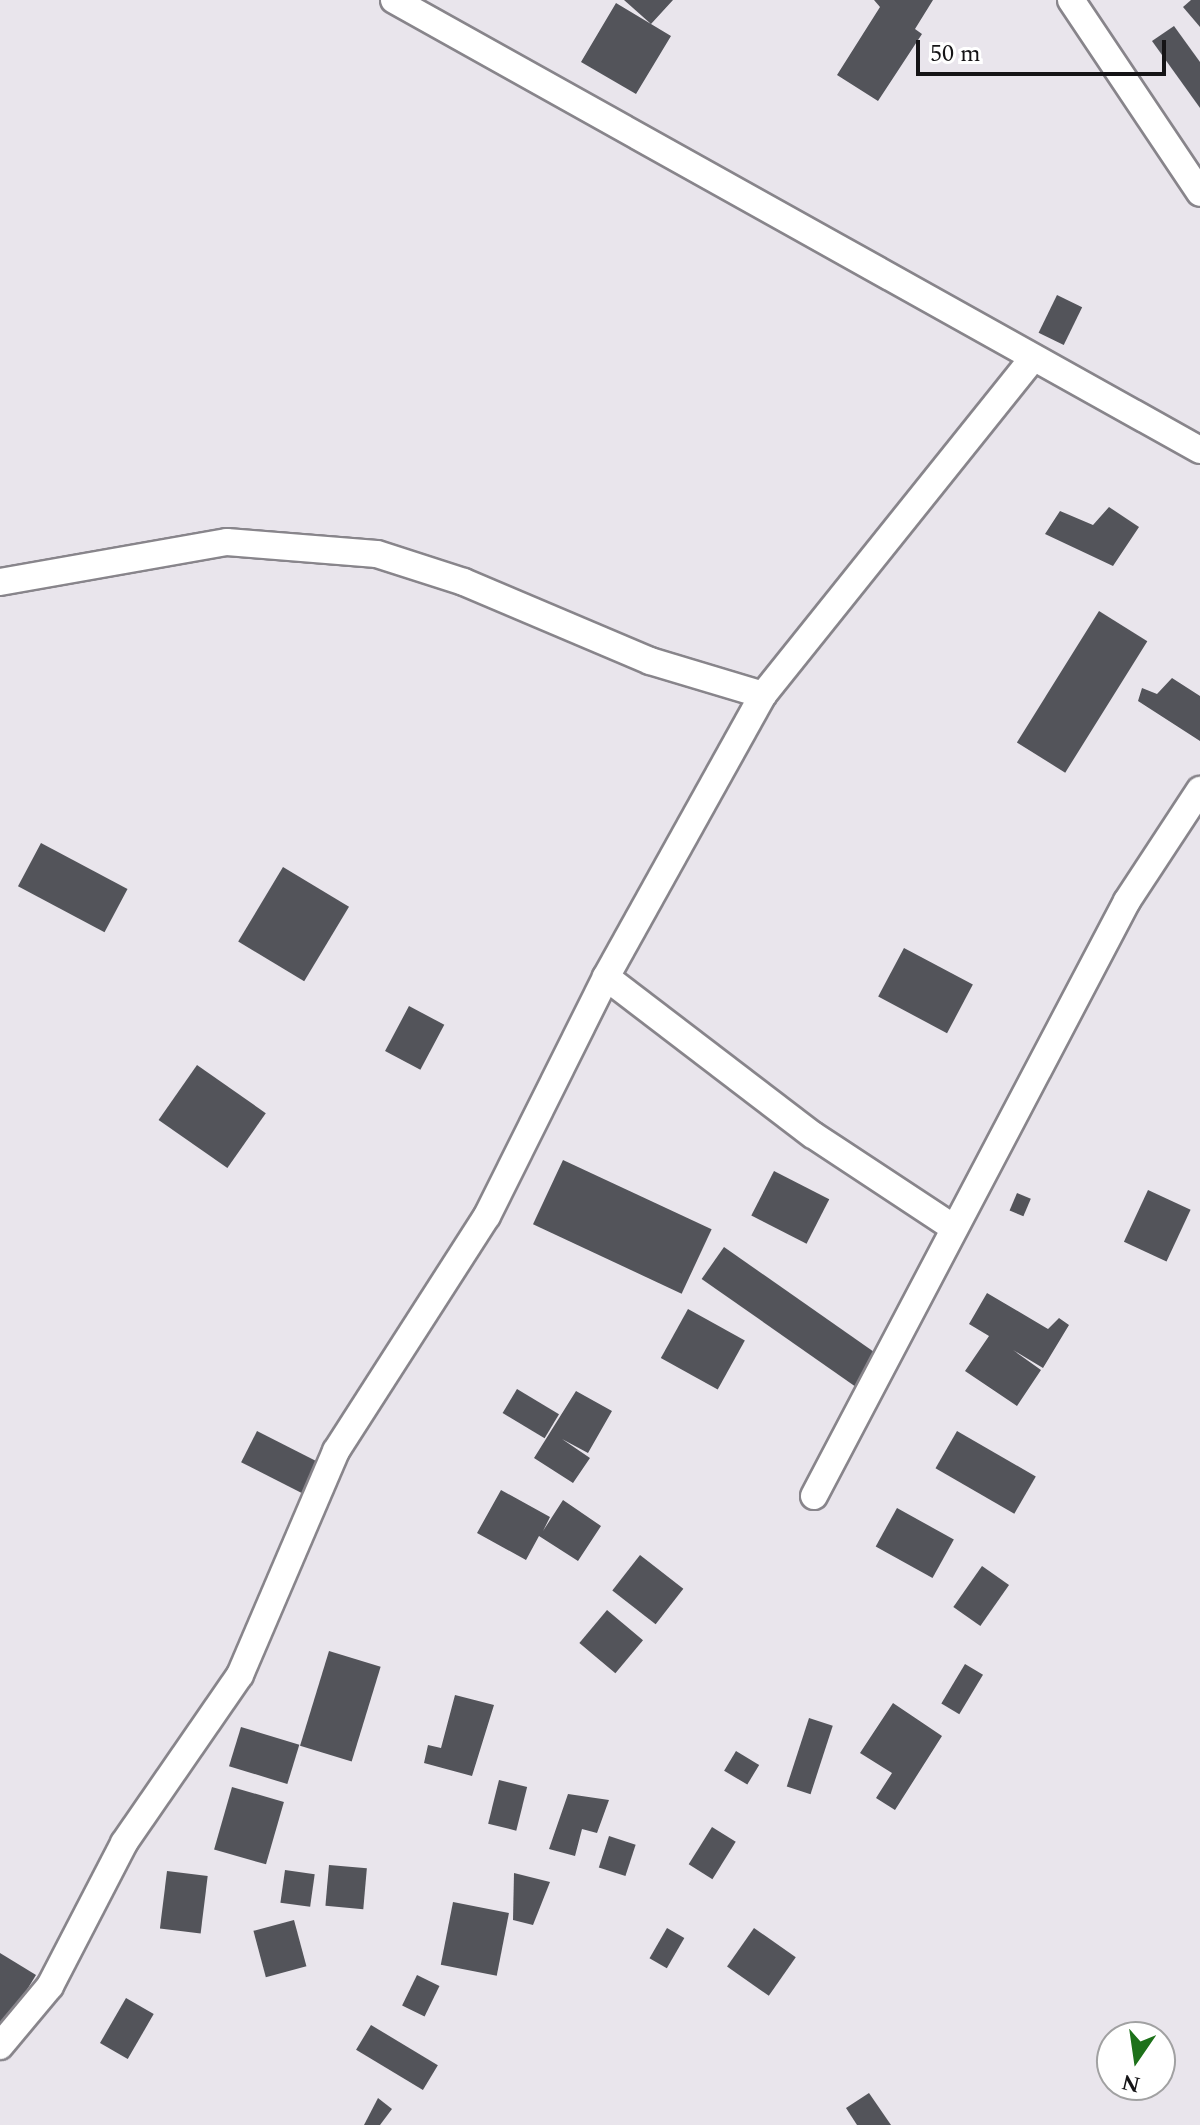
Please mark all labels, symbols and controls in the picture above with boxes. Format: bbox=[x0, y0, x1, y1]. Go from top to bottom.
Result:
scale bar bbox=[920, 24, 1170, 74]
text: 50 m bbox=[930, 36, 981, 72]
north arrow bbox=[1096, 2021, 1176, 2101]
text: N bbox=[1118, 2065, 1143, 2101]

